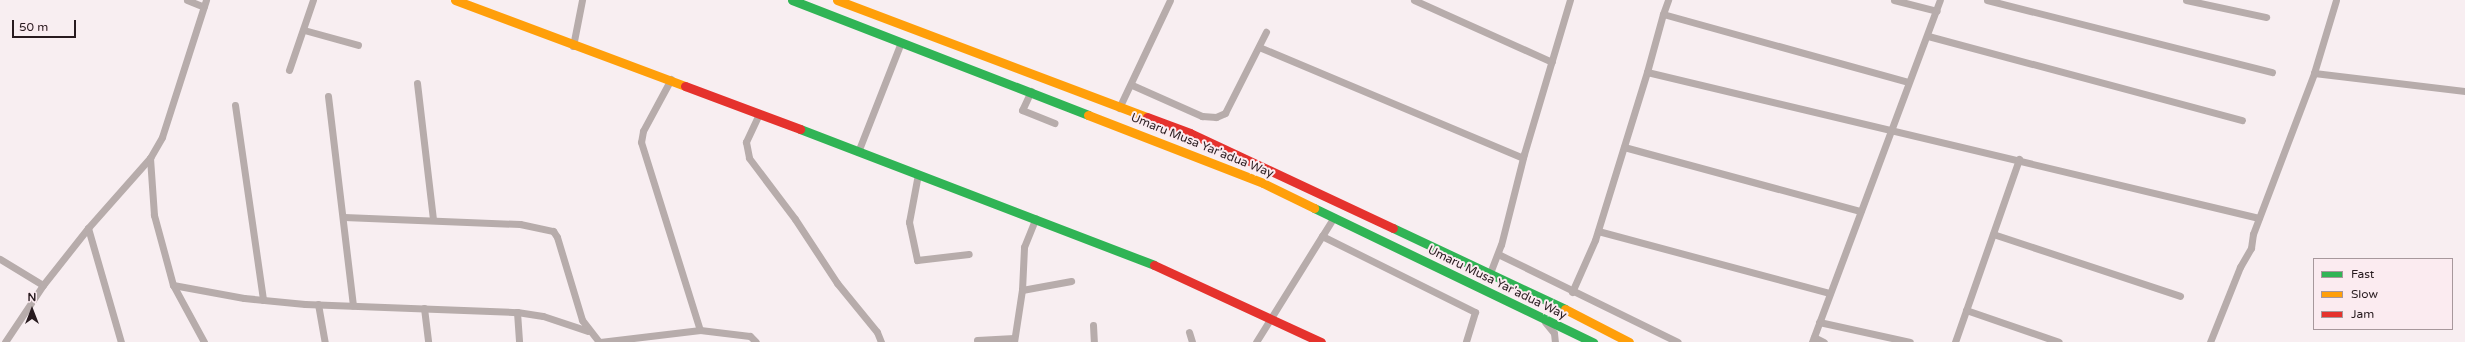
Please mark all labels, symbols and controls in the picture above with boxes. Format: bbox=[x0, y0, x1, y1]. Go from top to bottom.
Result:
scale bar bbox=[14, 12, 78, 38]
text: 50 m bbox=[19, 20, 48, 34]
street label: Umaru Musa Yar'adua Way bbox=[1128, 111, 1276, 181]
street label: Umaru Musa Yar'adua Way bbox=[1425, 243, 1569, 323]
legend bbox=[2313, 258, 2453, 330]
text: Fast bbox=[2351, 267, 2374, 281]
text: Slow bbox=[2351, 287, 2378, 301]
north arrow bbox=[12, 290, 52, 330]
text: N bbox=[28, 291, 36, 304]
text: Jam bbox=[2351, 307, 2374, 321]

